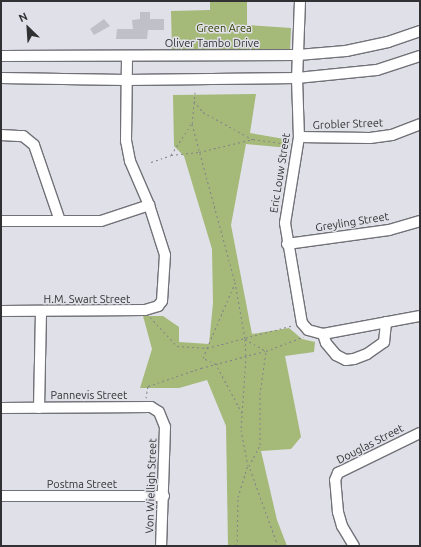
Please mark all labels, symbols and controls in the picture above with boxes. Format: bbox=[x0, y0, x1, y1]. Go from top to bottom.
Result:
north arrow bbox=[8, 8, 48, 48]
text: N bbox=[17, 10, 29, 24]
park label: Green Area bbox=[196, 21, 252, 35]
street label: Oliver Tambo Drive bbox=[165, 36, 259, 50]
street label: Grobler Street bbox=[312, 116, 384, 132]
street label: Eric Louw Street bbox=[267, 132, 293, 214]
street label: Greyling Street bbox=[314, 210, 390, 234]
street label: H.M. Swart Street bbox=[44, 292, 130, 306]
street label: Pannevis Street bbox=[51, 388, 127, 402]
street label: Douglas Street bbox=[334, 421, 406, 467]
street label: Von Wielligh Street bbox=[143, 438, 159, 534]
street label: Postma Street bbox=[47, 477, 117, 491]

